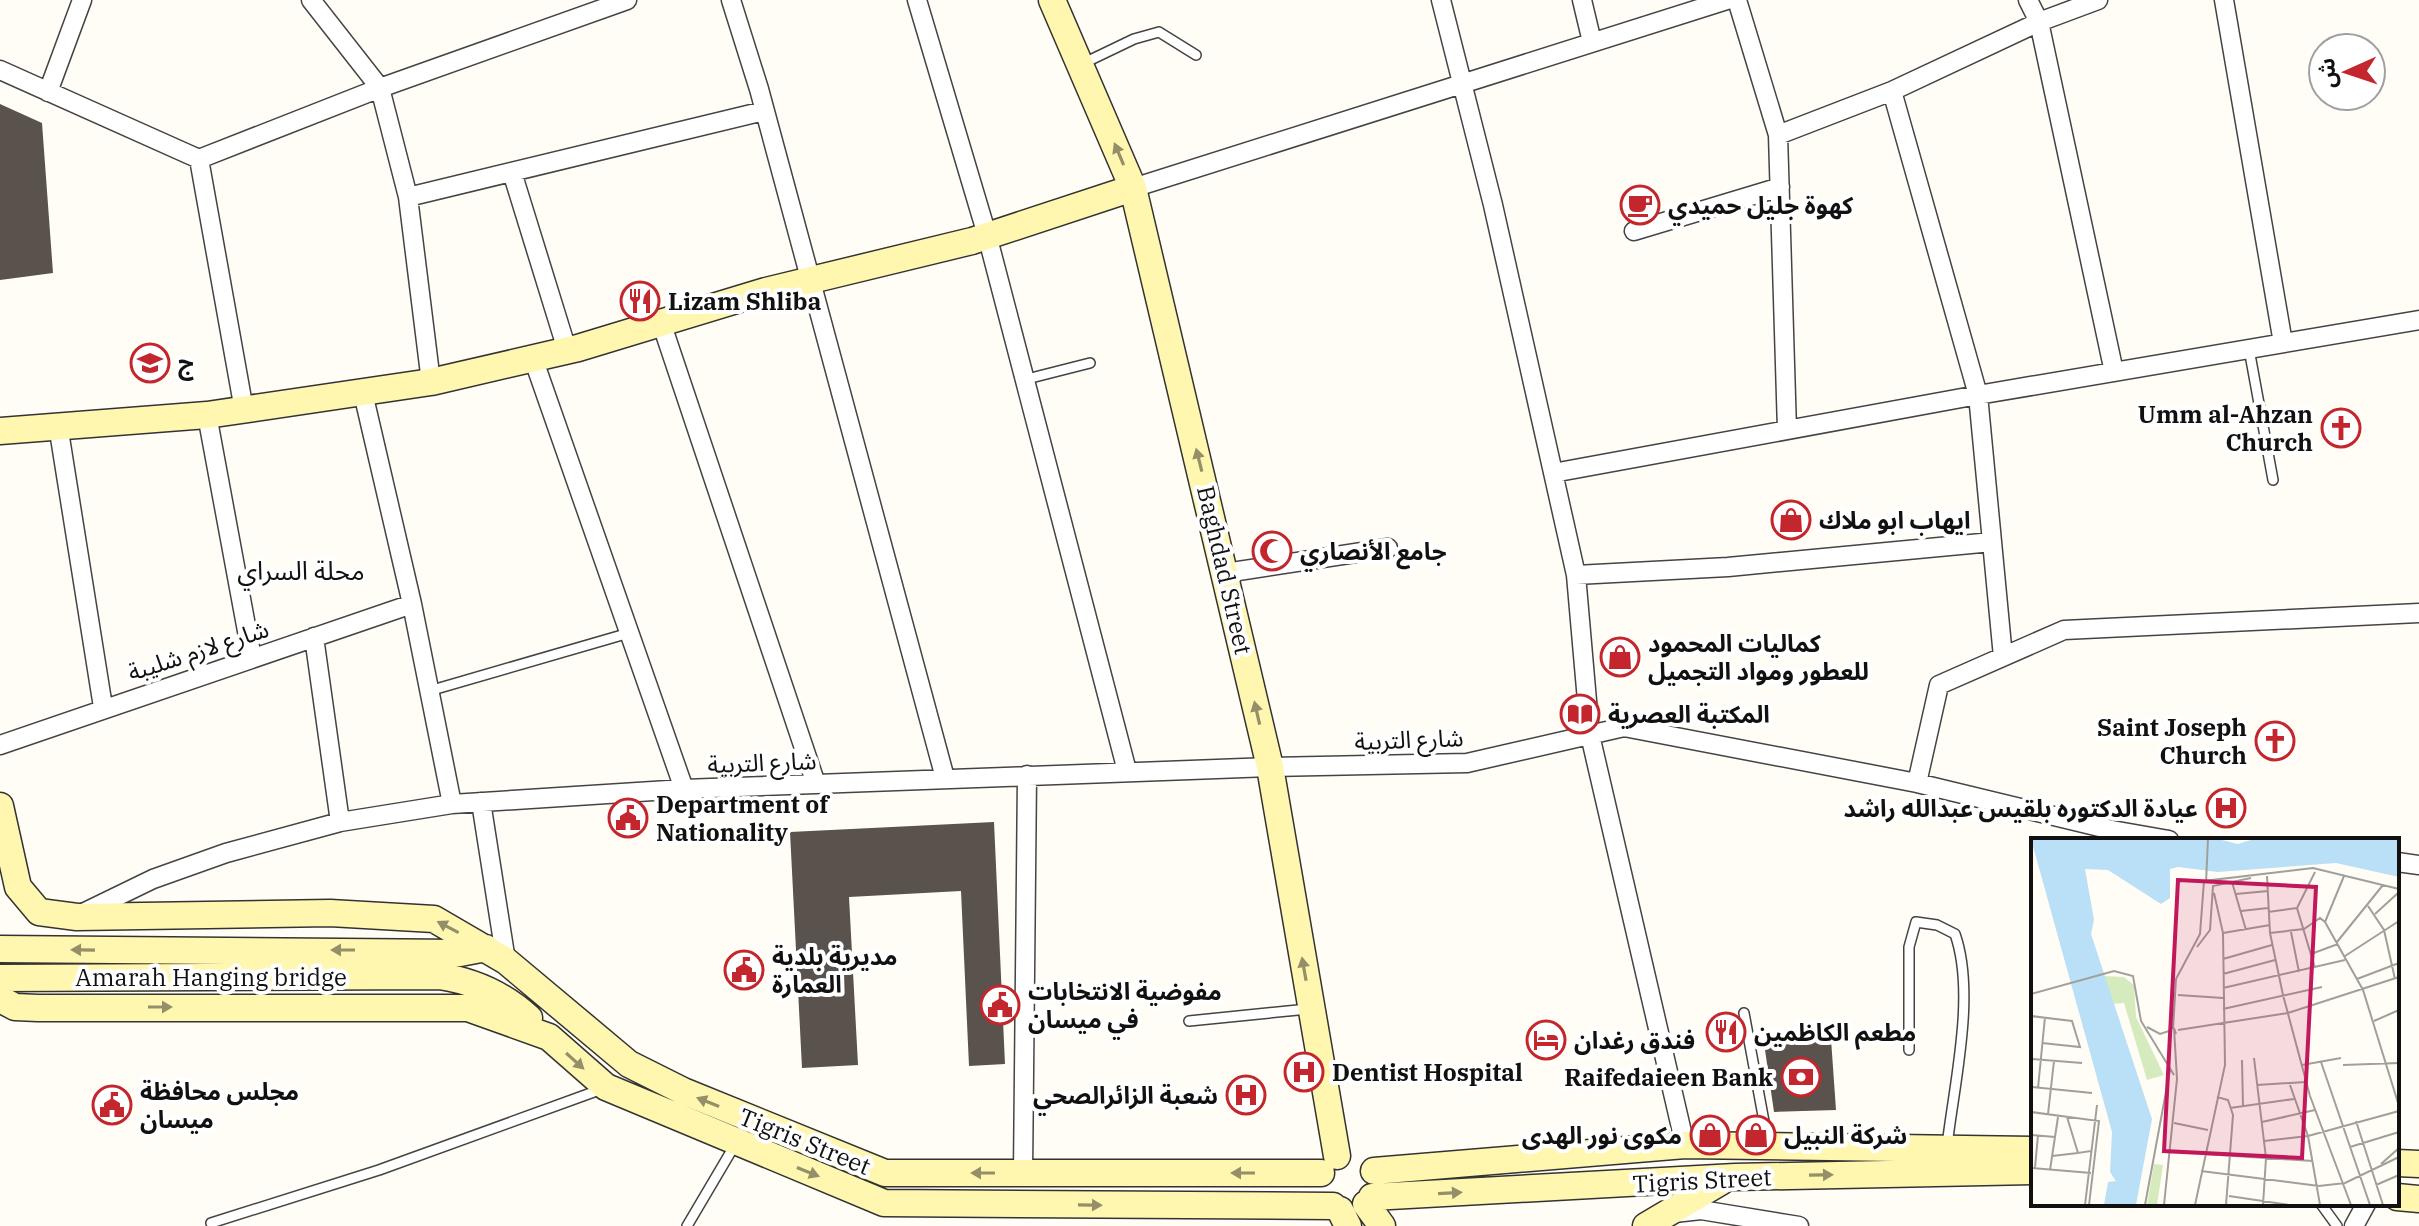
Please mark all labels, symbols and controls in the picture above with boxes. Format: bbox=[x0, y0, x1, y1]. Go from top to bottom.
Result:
north arrow bbox=[2307, 32, 2387, 112]
text: ش bbox=[2311, 57, 2342, 89]
one-way arrow bbox=[1112, 142, 1125, 166]
cafe icon: كهوة جليل حميدي bbox=[1619, 184, 1661, 226]
place label: كهوة جليل حميدي bbox=[1668, 189, 1854, 226]
restaurant icon: Lizam Shliba bbox=[619, 280, 661, 322]
place label: Lizam Shliba bbox=[668, 285, 822, 317]
school or university icon: ج bbox=[129, 342, 171, 384]
place label: ج bbox=[178, 347, 195, 381]
place label: Umm al-Ahzan Church bbox=[2138, 398, 2313, 458]
church icon: Umm al-Ahzan Church bbox=[2320, 407, 2362, 449]
one-way arrow bbox=[1192, 447, 1205, 472]
street label: Baghdad Street bbox=[1190, 482, 1260, 658]
shop icon: ايهاب ابو ملاك bbox=[1770, 499, 1812, 541]
place label: ايهاب ابو ملاك bbox=[1819, 504, 1971, 536]
mosque icon: جامع الأنصاري bbox=[1251, 530, 1293, 572]
place label: جامع الأنصاري bbox=[1300, 535, 1447, 572]
district label: محلة السراي bbox=[237, 553, 365, 591]
street label: شارع لازم شليبة bbox=[124, 612, 273, 691]
place label: كماليات المحمود للعطور ومواد التجميل bbox=[1648, 627, 1869, 687]
shop icon: كماليات المحمود للعطور ومواد التجميل bbox=[1599, 636, 1641, 678]
library icon: المكتبة العصرية bbox=[1559, 693, 1601, 735]
place label: المكتبة العصرية bbox=[1608, 698, 1770, 730]
one-way arrow bbox=[1251, 700, 1263, 725]
place label: Saint Joseph Church bbox=[2097, 711, 2247, 771]
church icon: Saint Joseph Church bbox=[2254, 720, 2296, 762]
street label: شارع التربية bbox=[1354, 721, 1464, 759]
street label: شارع التربية bbox=[707, 744, 817, 782]
hospital icon: عيادة الدكتوره بلقيس عبدالله راشد bbox=[2205, 787, 2247, 829]
place label: Department of Nationality bbox=[656, 788, 830, 848]
place label: عيادة الدكتوره بلقيس عبدالله راشد bbox=[1844, 792, 2198, 824]
public building icon: Department of Nationality bbox=[607, 797, 649, 839]
inset map bbox=[2031, 838, 2399, 1206]
one-way arrow bbox=[437, 920, 459, 934]
place label: مديرية بلدية العمارة bbox=[772, 940, 897, 1000]
one-way arrow bbox=[70, 943, 95, 956]
one-way arrow bbox=[330, 944, 355, 957]
public building icon: مديرية بلدية العمارة bbox=[723, 949, 765, 991]
one-way arrow bbox=[1298, 956, 1310, 981]
street label: Amarah Hanging bridge bbox=[75, 961, 347, 993]
place label: مفوضية الانتخابات في ميسان bbox=[1028, 975, 1222, 1040]
public building icon: مفوضية الانتخابات في ميسان bbox=[979, 984, 1021, 1026]
one-way arrow bbox=[148, 1001, 173, 1013]
restaurant icon: مطعم الكاظمين bbox=[1705, 1011, 1747, 1053]
place label: مطعم الكاظمين bbox=[1754, 1016, 1916, 1050]
hotel icon: فندق رغدان bbox=[1525, 1019, 1567, 1061]
place label: فندق رغدان bbox=[1574, 1024, 1695, 1056]
hospital icon: Dentist Hospital bbox=[1283, 1051, 1325, 1093]
one-way arrow bbox=[565, 1052, 585, 1070]
place label: Dentist Hospital bbox=[1332, 1056, 1523, 1088]
bank icon: Raifedaieen Bank bbox=[1780, 1056, 1822, 1098]
place label: Raifedaieen Bank bbox=[1564, 1061, 1773, 1093]
hospital icon: شعبة الزائرالصحي bbox=[1225, 1074, 1267, 1116]
place label: مجلس محافظة ميسان bbox=[140, 1075, 299, 1135]
place label: شعبة الزائرالصحي bbox=[1033, 1079, 1218, 1116]
public building icon: مجلس محافظة ميسان bbox=[91, 1084, 133, 1126]
one-way arrow bbox=[696, 1095, 720, 1108]
street label: Tigris Street bbox=[734, 1100, 876, 1182]
shop icon: مكوى نور الهدى bbox=[1689, 1114, 1731, 1156]
shop icon: شركة النبيل bbox=[1735, 1114, 1777, 1156]
place label: مكوى نور الهدى bbox=[1522, 1119, 1682, 1151]
place label: شركة النبيل bbox=[1784, 1119, 1907, 1151]
street label: Tigris Street bbox=[1632, 1160, 1772, 1200]
one-way arrow bbox=[796, 1166, 820, 1179]
one-way arrow bbox=[970, 1167, 995, 1179]
one-way arrow bbox=[1230, 1167, 1255, 1179]
one-way arrow bbox=[1809, 1168, 1834, 1181]
one-way arrow bbox=[1438, 1186, 1463, 1199]
one-way arrow bbox=[1078, 1199, 1103, 1211]

